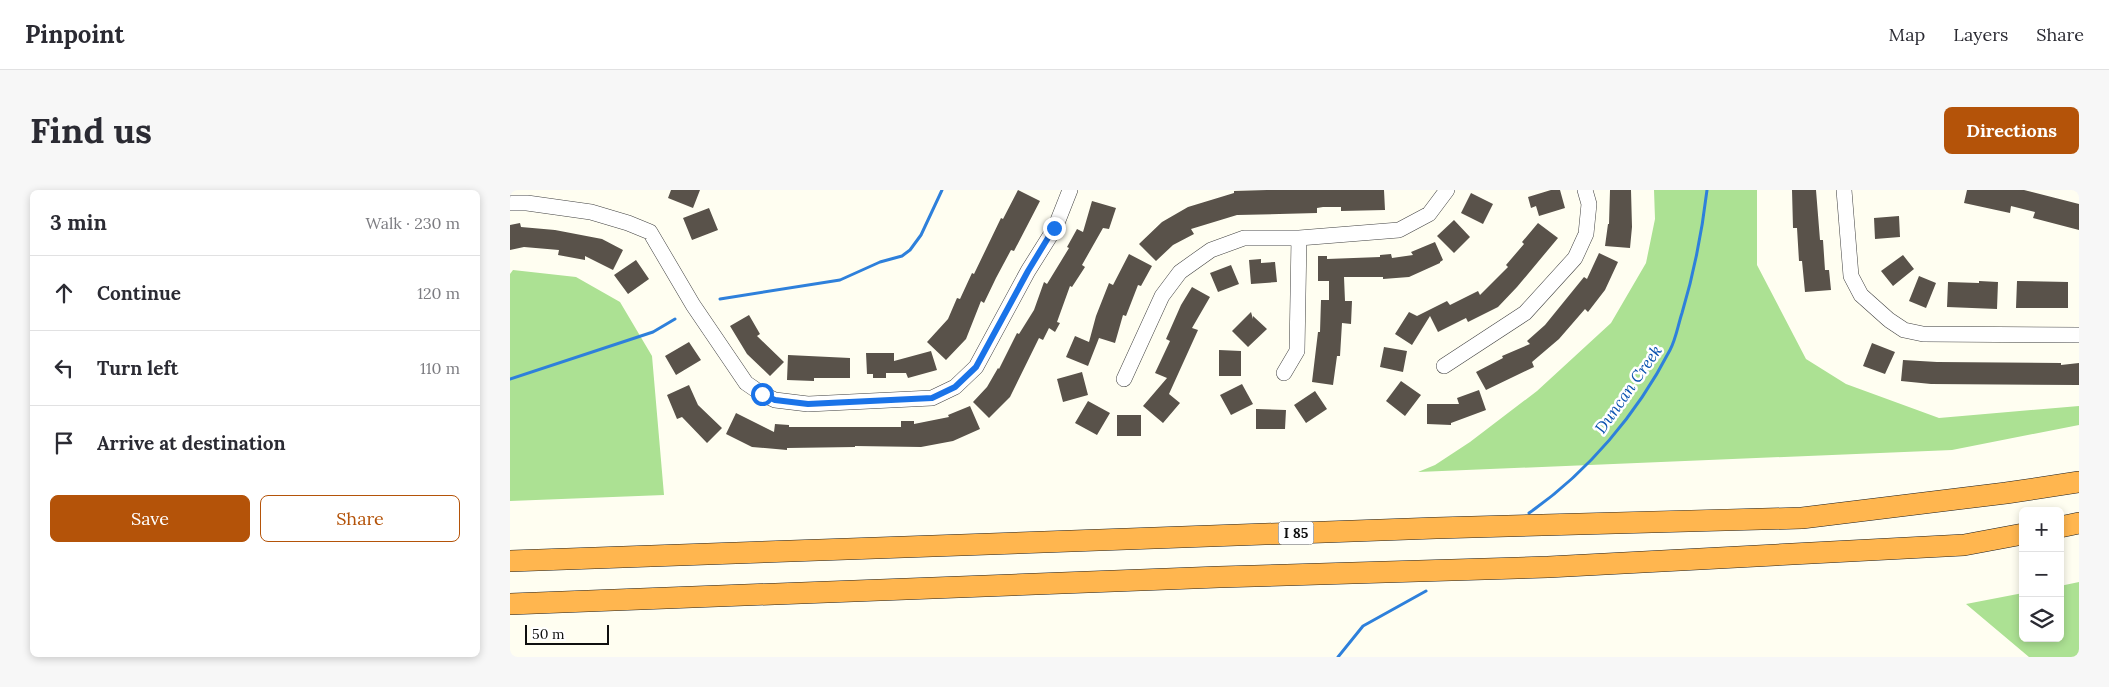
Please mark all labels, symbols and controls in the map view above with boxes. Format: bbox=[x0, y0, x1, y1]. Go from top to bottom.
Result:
text: Pinpoint bbox=[25, 19, 124, 50]
text: Map bbox=[1889, 23, 1925, 46]
text: Layers bbox=[1953, 23, 2008, 46]
text: Share bbox=[2036, 23, 2084, 46]
button: Directions bbox=[1944, 107, 2079, 154]
text: Find us bbox=[30, 108, 152, 153]
text: 3 min bbox=[50, 209, 107, 236]
text: Walk · 230 m bbox=[365, 213, 460, 233]
route end bbox=[1043, 217, 1066, 240]
icon: ahead bbox=[50, 279, 78, 307]
text: Continue bbox=[97, 281, 181, 305]
text: 120 m bbox=[417, 283, 460, 303]
water label: Duncan Creek bbox=[1590, 341, 1666, 437]
icon: left bbox=[50, 354, 78, 382]
text: Turn left bbox=[97, 356, 178, 380]
text: 110 m bbox=[420, 358, 460, 378]
route start bbox=[751, 383, 774, 406]
icon: arrive bbox=[50, 429, 78, 457]
text: Arrive at destination bbox=[97, 431, 286, 455]
button: Save bbox=[50, 495, 250, 542]
button: Share bbox=[260, 495, 460, 542]
map controls bbox=[2019, 507, 2064, 642]
button: + bbox=[2019, 507, 2064, 552]
road number: I 85 bbox=[1278, 522, 1314, 544]
button: − bbox=[2019, 552, 2064, 597]
button: layers bbox=[2019, 597, 2064, 642]
scale bar bbox=[525, 622, 609, 645]
text: 50 m bbox=[532, 625, 565, 643]

